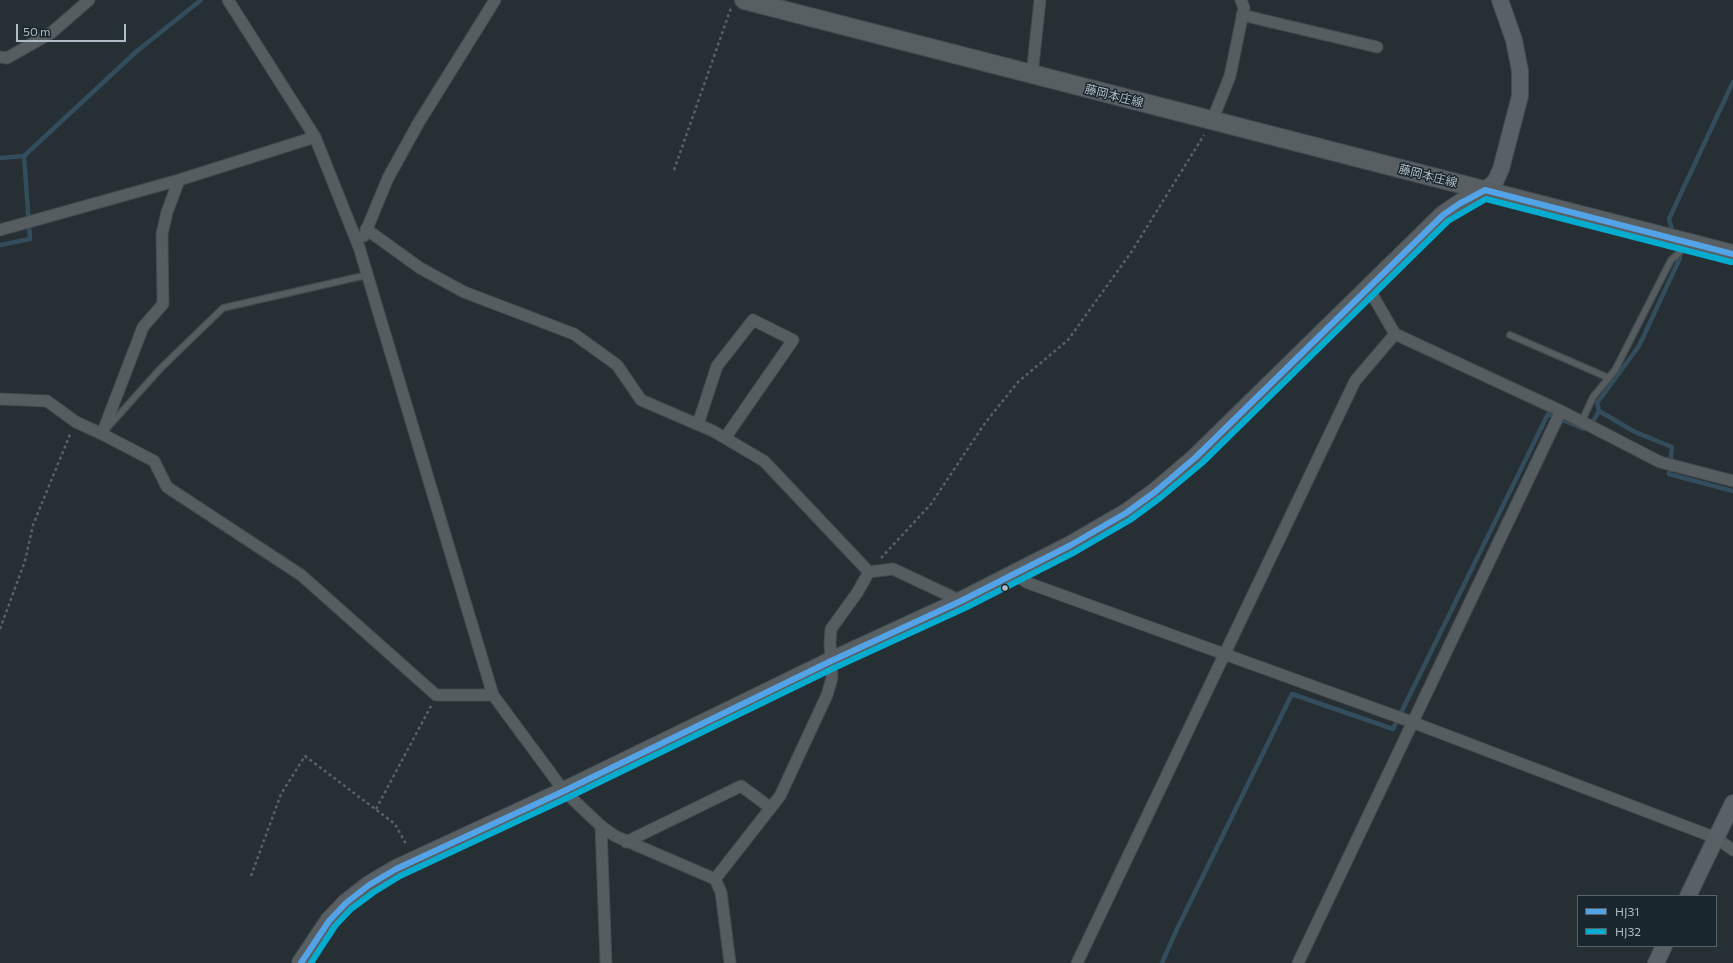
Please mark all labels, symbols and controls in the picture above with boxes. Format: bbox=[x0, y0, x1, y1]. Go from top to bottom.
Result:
scale bar bbox=[18, 16, 128, 42]
text: 50 m bbox=[23, 24, 51, 38]
street label: 藤岡本庄線 bbox=[1083, 82, 1145, 110]
street label: 藤岡本庄線 bbox=[1397, 162, 1459, 190]
unlabelled marker bbox=[1000, 583, 1010, 593]
legend bbox=[1577, 895, 1717, 947]
text: HJ31 bbox=[1615, 904, 1639, 918]
text: HJ32 bbox=[1615, 924, 1641, 938]

